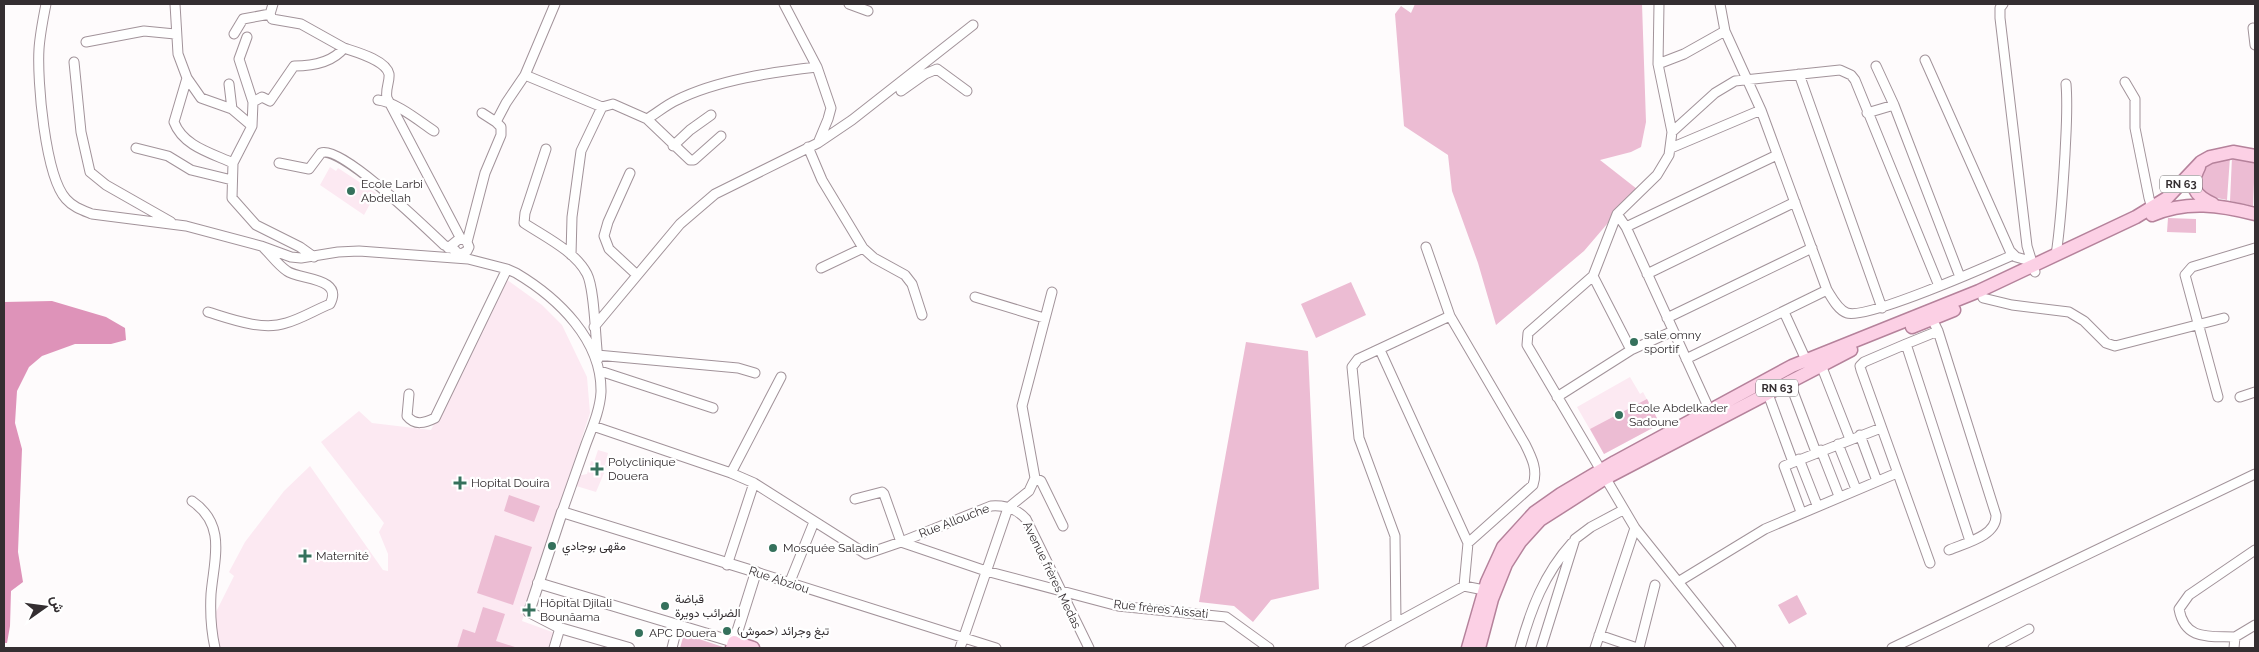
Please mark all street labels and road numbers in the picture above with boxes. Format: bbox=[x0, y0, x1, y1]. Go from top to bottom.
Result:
road number: RN 63 bbox=[2160, 175, 2202, 192]
road number: RN 63 bbox=[1756, 379, 1798, 396]
street label: Rue Allouche bbox=[917, 501, 991, 541]
street label: Avenue frères Medas bbox=[1020, 519, 1084, 631]
street label: Rue Abziou bbox=[747, 564, 811, 596]
street label: Rue frères Aissati bbox=[1113, 597, 1209, 621]

